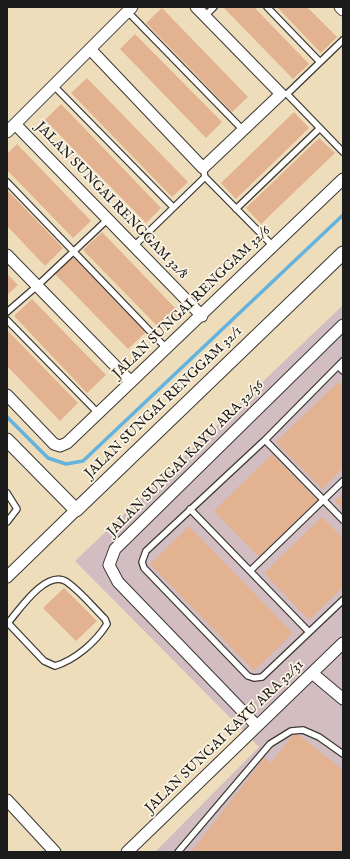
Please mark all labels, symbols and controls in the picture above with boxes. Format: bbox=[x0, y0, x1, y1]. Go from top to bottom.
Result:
street label: JALAN SUNGAI RENGGAM 32/8 bbox=[31, 119, 191, 283]
street label: JALAN SUNGAI RENGGAM 32/6 bbox=[110, 223, 274, 383]
street label: JALAN SUNGAI RENGGAM 32/1 bbox=[82, 323, 246, 483]
street label: JALAN SUNGAI KAYU ARA 32/36 bbox=[104, 377, 268, 541]
street label: JALAN SUNGAI KAYU ARA 32/31 bbox=[142, 657, 308, 817]

